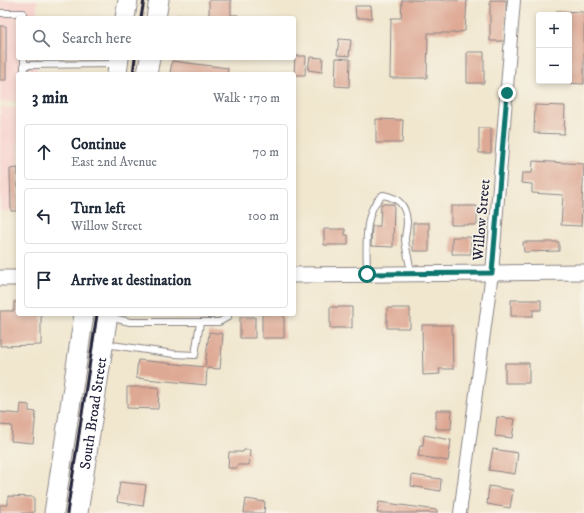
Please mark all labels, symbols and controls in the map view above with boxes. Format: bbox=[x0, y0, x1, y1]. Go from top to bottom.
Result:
map controls bbox=[536, 12, 572, 84]
button: + bbox=[536, 12, 572, 48]
search box bbox=[16, 16, 296, 60]
icon: search bbox=[30, 27, 52, 49]
text: Search here bbox=[62, 29, 131, 48]
button: − bbox=[536, 48, 572, 84]
route end bbox=[498, 84, 516, 102]
text: 3 min bbox=[32, 87, 68, 109]
text: Walk · 170 m bbox=[213, 90, 280, 106]
text: Continue bbox=[71, 135, 126, 154]
icon: ahead bbox=[33, 141, 55, 163]
text: 70 m bbox=[253, 144, 279, 160]
text: East 2nd Avenue bbox=[71, 154, 157, 170]
street label: Willow Street bbox=[468, 178, 495, 263]
text: Turn left bbox=[71, 199, 125, 218]
icon: left bbox=[33, 205, 55, 227]
text: 100 m bbox=[248, 208, 279, 224]
text: Willow Street bbox=[71, 218, 142, 234]
route start bbox=[358, 265, 376, 283]
icon: arrive bbox=[33, 269, 55, 291]
text: Arrive at destination bbox=[71, 271, 191, 290]
street label: South Broad Street bbox=[76, 356, 111, 471]

